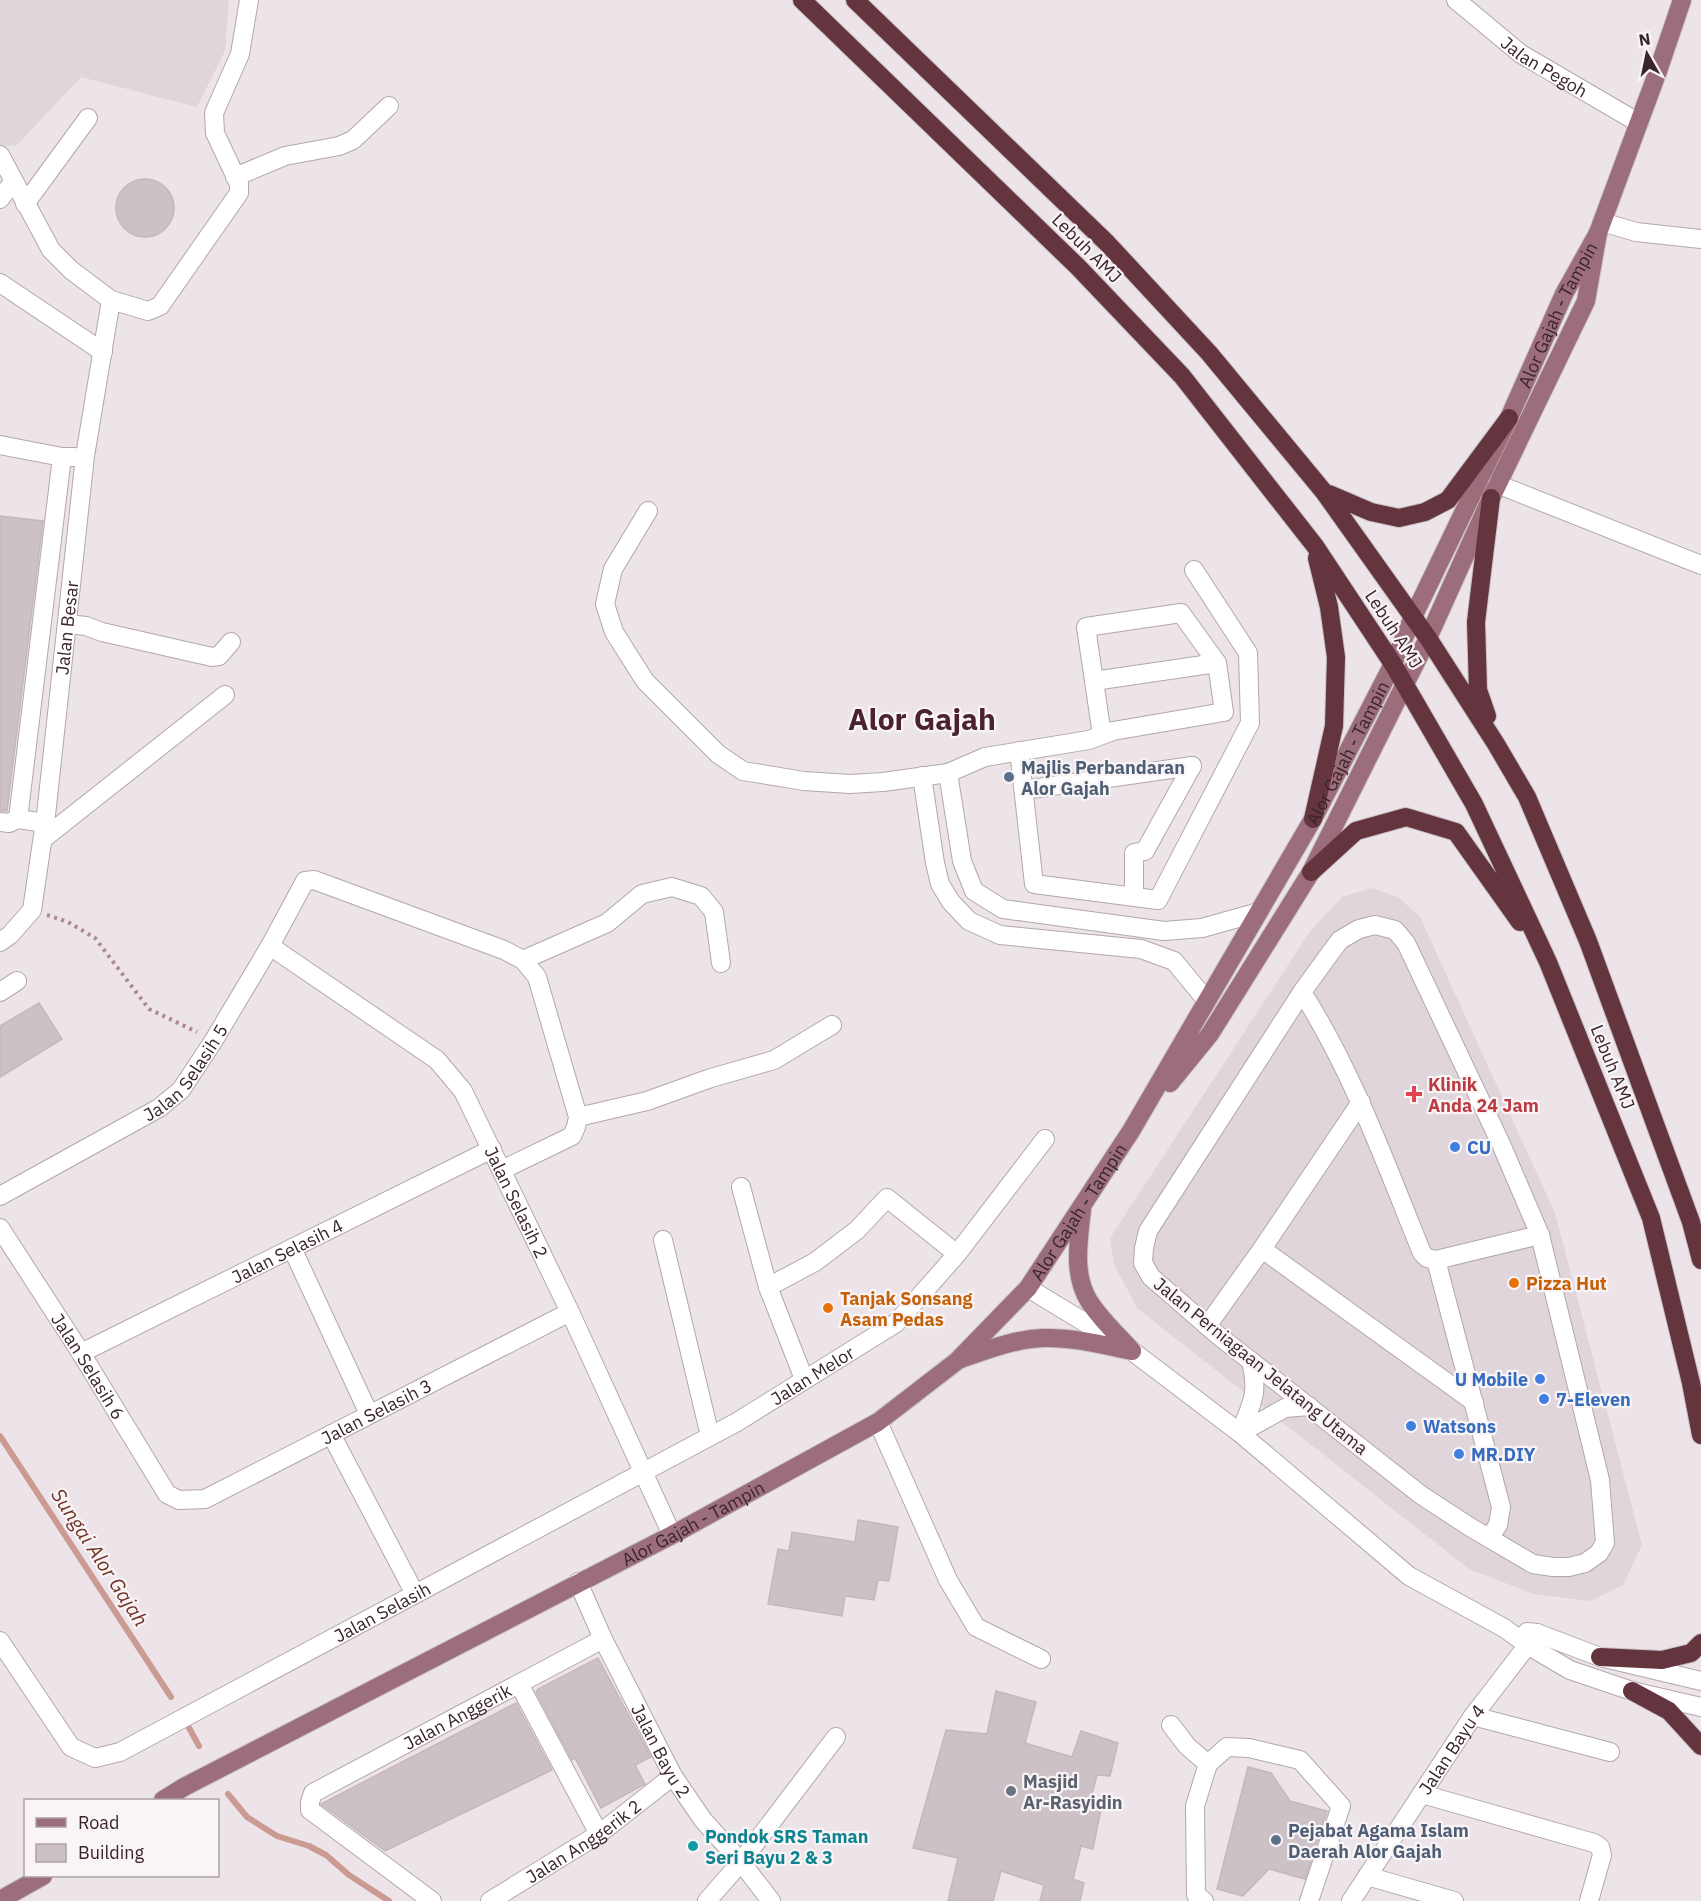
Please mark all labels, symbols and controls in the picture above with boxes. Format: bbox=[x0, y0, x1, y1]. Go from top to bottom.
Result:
north arrow bbox=[1617, 24, 1677, 84]
text: N bbox=[1637, 28, 1652, 50]
street label: Jalan Pegoh bbox=[1496, 31, 1592, 102]
street label: Lebuh AMJ bbox=[1047, 208, 1127, 288]
street label: Alor Gajah - Tampin bbox=[1512, 238, 1602, 391]
street label: Jalan Besar bbox=[50, 579, 83, 676]
street label: Lebuh AMJ bbox=[1360, 585, 1428, 673]
street label: Alor Gajah - Tampin bbox=[1300, 677, 1394, 829]
district label: Alor Gajah bbox=[848, 699, 996, 738]
place label: Majlis Perbandaran Alor Gajah bbox=[1021, 756, 1185, 800]
marker: Majlis Perbandaran Alor Gajah bbox=[1002, 770, 1016, 784]
street label: Jalan Selasih 5 bbox=[139, 1020, 232, 1126]
street label: Lebuh AMJ bbox=[1586, 1021, 1640, 1113]
place label: Klinik Anda 24 Jam bbox=[1428, 1073, 1539, 1117]
marker: Klinik Anda 24 Jam bbox=[1405, 1085, 1423, 1103]
place label: CU bbox=[1467, 1136, 1491, 1159]
street label: Alor Gajah - Tampin bbox=[1025, 1139, 1131, 1284]
marker: CU bbox=[1448, 1140, 1462, 1154]
street label: Jalan Selasih 2 bbox=[480, 1142, 554, 1262]
street label: Jalan Selasih 4 bbox=[228, 1213, 347, 1288]
street label: Jalan Perniagaan Jelatang Utama bbox=[1149, 1272, 1373, 1460]
place label: Pizza Hut bbox=[1526, 1272, 1607, 1295]
marker: Pizza Hut bbox=[1507, 1276, 1521, 1290]
place label: Tanjak Sonsang Asam Pedas bbox=[840, 1287, 972, 1331]
marker: Tanjak Sonsang Asam Pedas bbox=[821, 1301, 835, 1315]
street label: Jalan Selasih 6 bbox=[47, 1308, 130, 1424]
street label: Jalan Melor bbox=[766, 1340, 859, 1410]
place label: U Mobile bbox=[1455, 1368, 1528, 1391]
marker: U Mobile bbox=[1533, 1372, 1547, 1386]
street label: Jalan Selasih 3 bbox=[317, 1373, 436, 1449]
place label: 7-Eleven bbox=[1556, 1388, 1631, 1411]
marker: 7-Eleven bbox=[1537, 1392, 1551, 1406]
place label: Watsons bbox=[1423, 1415, 1496, 1438]
marker: Watsons bbox=[1404, 1419, 1418, 1433]
place label: MR.DIY bbox=[1471, 1443, 1536, 1466]
marker: MR.DIY bbox=[1452, 1447, 1466, 1461]
street label: Alor Gajah - Tampin bbox=[617, 1475, 768, 1571]
water label: Sungai Alor Gajah bbox=[45, 1483, 155, 1631]
street label: Jalan Selasih bbox=[330, 1577, 434, 1647]
street label: Jalan Anggerik bbox=[399, 1678, 516, 1754]
street label: Jalan Bayu 4 bbox=[1413, 1699, 1490, 1799]
street label: Jalan Bayu 2 bbox=[626, 1700, 696, 1802]
place label: Masjid Ar-Rasyidin bbox=[1023, 1770, 1123, 1814]
marker: Masjid Ar-Rasyidin bbox=[1004, 1784, 1018, 1798]
street label: Jalan Anggerik 2 bbox=[521, 1794, 646, 1888]
legend bbox=[24, 1799, 219, 1877]
text: Road bbox=[78, 1811, 119, 1834]
place label: Pejabat Agama Islam Daerah Alor Gajah bbox=[1288, 1819, 1469, 1863]
place label: Pondok SRS Taman Seri Bayu 2 & 3 bbox=[705, 1825, 868, 1869]
marker: Pejabat Agama Islam Daerah Alor Gajah bbox=[1269, 1833, 1283, 1847]
marker: Pondok SRS Taman Seri Bayu 2 & 3 bbox=[686, 1839, 700, 1853]
text: Building bbox=[78, 1841, 145, 1864]

